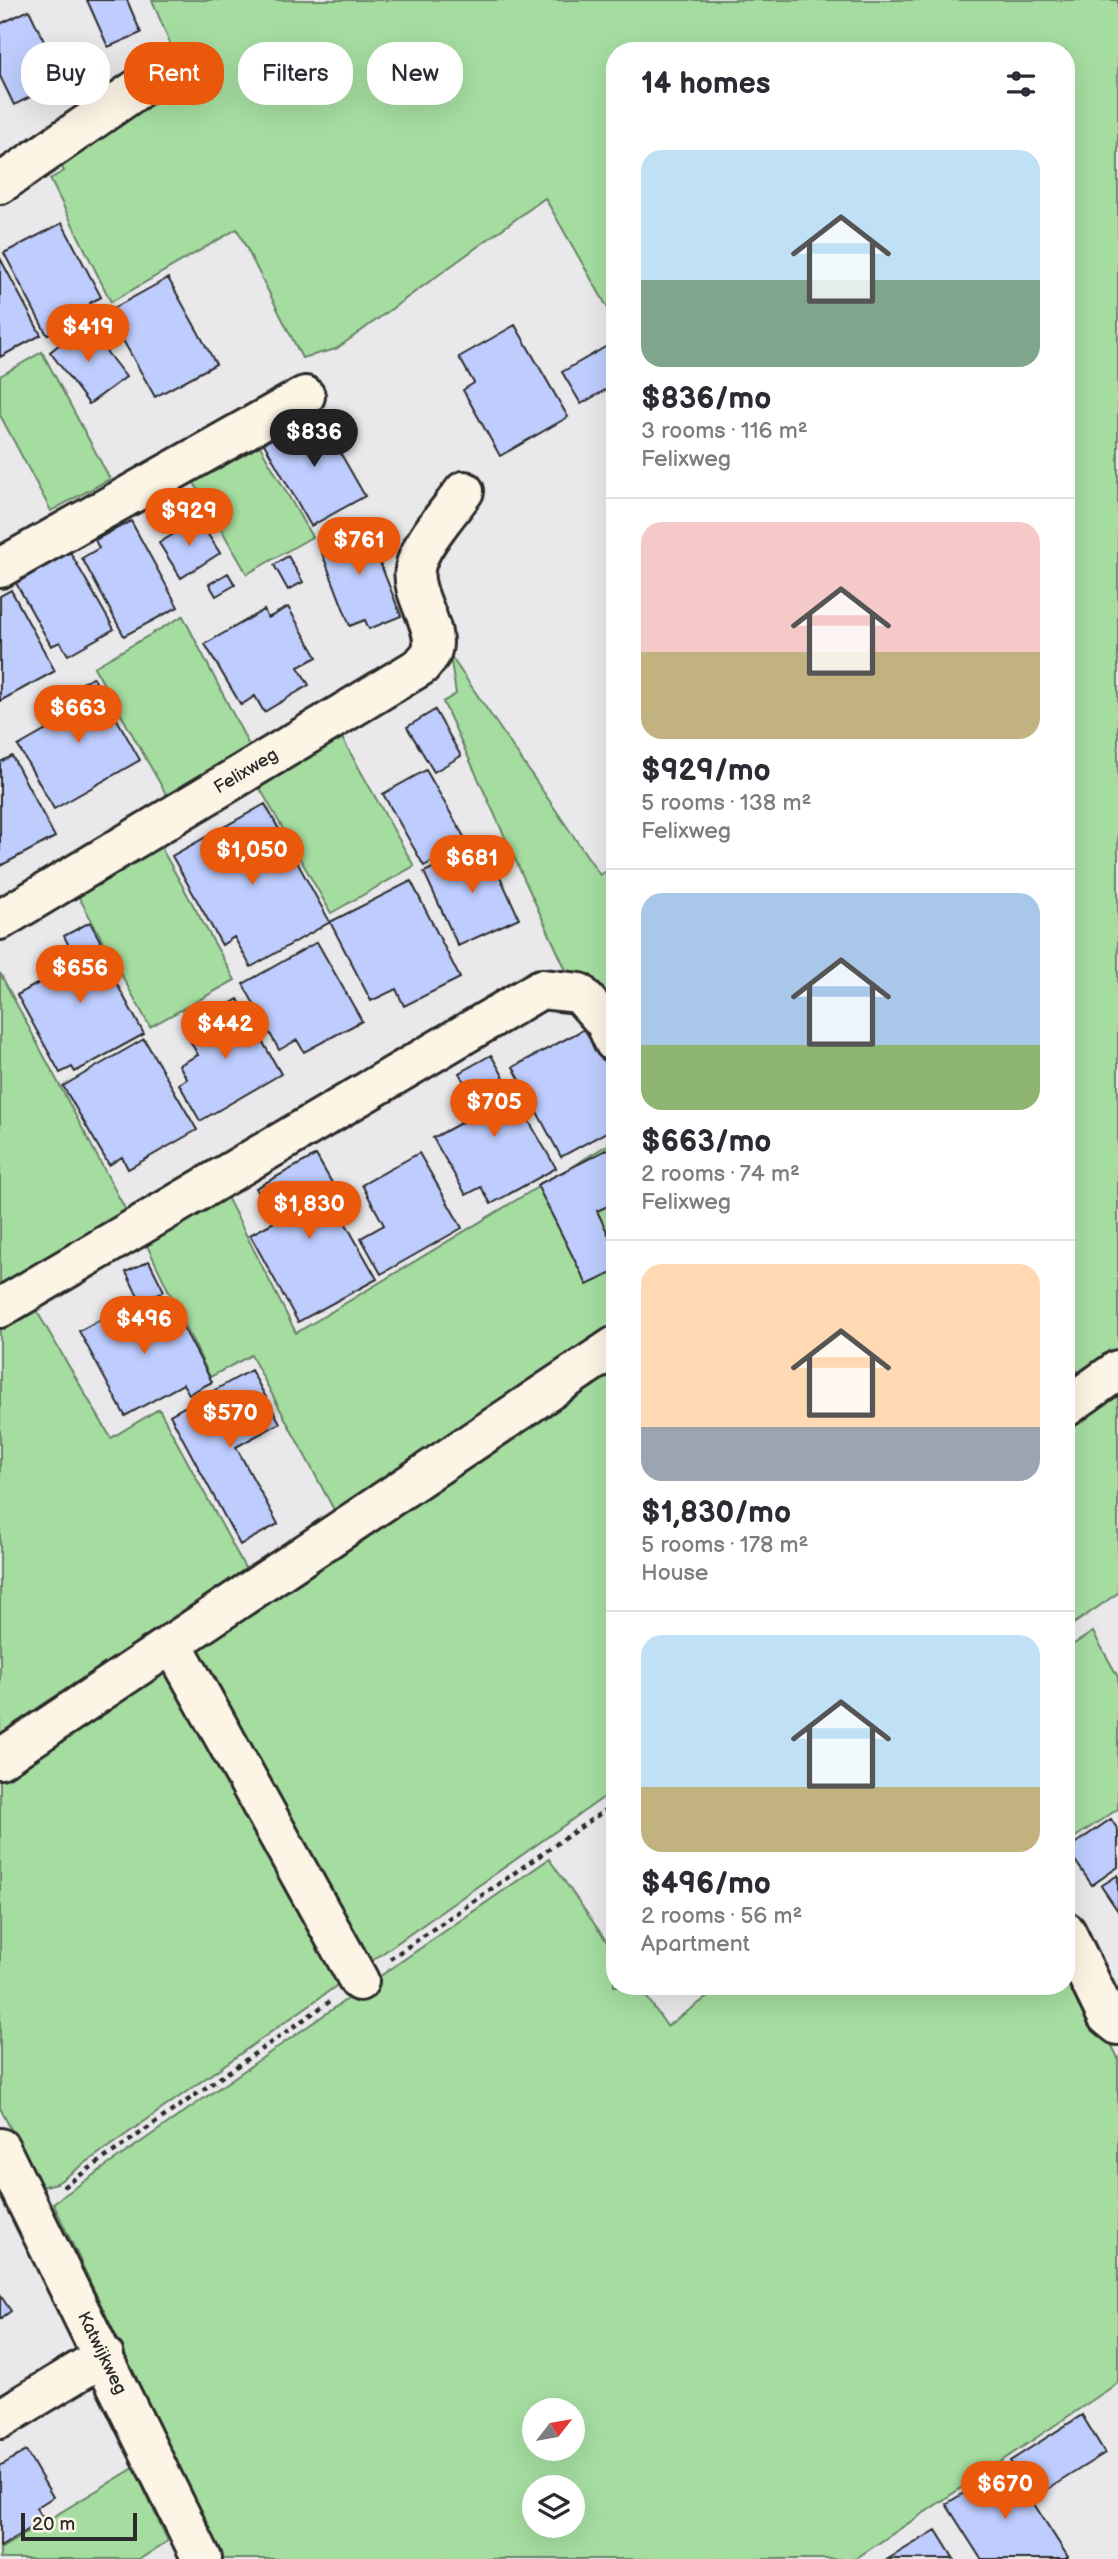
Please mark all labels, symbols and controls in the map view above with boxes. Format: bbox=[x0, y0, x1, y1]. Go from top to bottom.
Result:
chip: Buy bbox=[21, 42, 110, 105]
chip: Rent bbox=[124, 42, 224, 105]
chip: Filters bbox=[238, 42, 353, 105]
chip: New bbox=[367, 42, 463, 105]
icon: filters bbox=[1002, 65, 1040, 103]
text: 14 homes bbox=[641, 66, 770, 102]
icon: home bbox=[778, 196, 904, 322]
pin: $419 bbox=[47, 304, 129, 364]
text: $419 bbox=[62, 313, 114, 341]
text: $836/mo bbox=[641, 381, 771, 417]
pin: $836 bbox=[273, 410, 355, 469]
text: 3 rooms · 116 m² bbox=[641, 417, 808, 445]
text: $836 bbox=[286, 418, 342, 446]
text: Felixweg bbox=[641, 445, 731, 473]
pin: $929 bbox=[148, 489, 230, 548]
text: $929 bbox=[161, 497, 217, 525]
pin: $761 bbox=[318, 518, 400, 577]
text: $761 bbox=[333, 526, 385, 554]
icon: home bbox=[778, 568, 904, 694]
pin: $663 bbox=[37, 686, 119, 745]
text: $663 bbox=[50, 694, 106, 722]
street label: Felixweg bbox=[210, 744, 282, 798]
text: $929/mo bbox=[641, 753, 771, 789]
text: 5 rooms · 138 m² bbox=[641, 789, 811, 817]
text: Felixweg bbox=[641, 817, 731, 845]
pin: $1,050 bbox=[195, 828, 309, 887]
text: $1,050 bbox=[216, 836, 288, 864]
pin: $681 bbox=[431, 836, 513, 895]
text: $681 bbox=[446, 844, 498, 872]
icon: home bbox=[778, 939, 904, 1065]
pin: $656 bbox=[39, 946, 121, 1005]
text: $656 bbox=[52, 954, 108, 982]
pin: $442 bbox=[184, 1002, 266, 1061]
text: $442 bbox=[197, 1010, 253, 1038]
pin: $705 bbox=[453, 1080, 535, 1139]
text: $705 bbox=[466, 1088, 522, 1116]
text: $663/mo bbox=[641, 1124, 771, 1160]
text: 2 rooms · 74 m² bbox=[641, 1160, 800, 1188]
pin: $1,830 bbox=[252, 1182, 366, 1241]
text: Felixweg bbox=[641, 1188, 731, 1216]
text: $1,830 bbox=[273, 1190, 345, 1218]
pin: $496 bbox=[103, 1296, 185, 1356]
text: $496 bbox=[116, 1305, 172, 1333]
icon: home bbox=[778, 1310, 904, 1436]
pin: $570 bbox=[189, 1390, 271, 1450]
text: $570 bbox=[202, 1399, 258, 1427]
text: $1,830/mo bbox=[641, 1495, 791, 1531]
text: 5 rooms · 178 m² bbox=[641, 1531, 809, 1559]
text: House bbox=[641, 1559, 708, 1587]
icon: home bbox=[778, 1681, 904, 1807]
text: $496/mo bbox=[641, 1866, 771, 1902]
text: 2 rooms · 56 m² bbox=[641, 1902, 803, 1930]
text: Apartment bbox=[641, 1930, 750, 1958]
street label: Katwijkweg bbox=[73, 2308, 131, 2398]
north arrow bbox=[522, 2398, 584, 2460]
map controls bbox=[522, 2398, 585, 2538]
pin: $670 bbox=[964, 2462, 1046, 2521]
text: $670 bbox=[977, 2470, 1033, 2498]
button: layers bbox=[522, 2475, 585, 2538]
scale bar bbox=[21, 2510, 136, 2542]
text: 20 m bbox=[32, 2513, 75, 2536]

